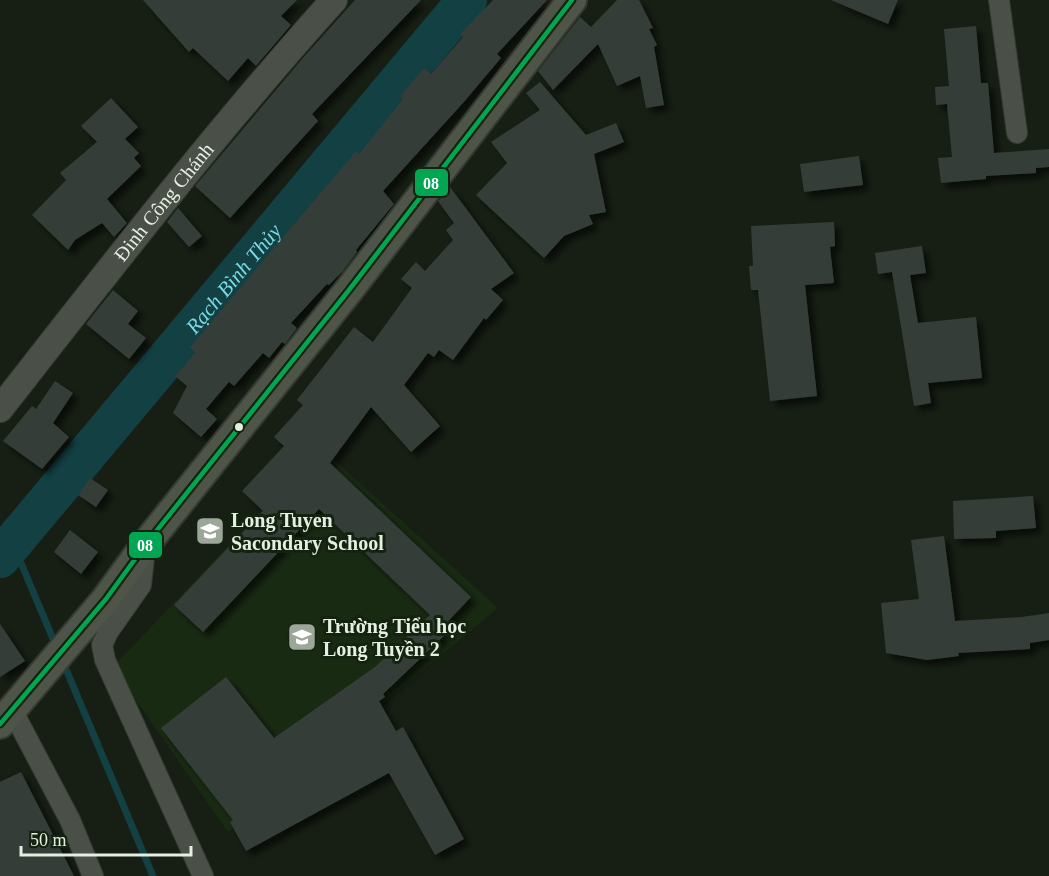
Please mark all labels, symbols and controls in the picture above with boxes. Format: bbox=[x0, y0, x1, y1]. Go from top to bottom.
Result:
street label: Đinh Công Chánh bbox=[109, 138, 218, 265]
line badge: 08 bbox=[414, 168, 449, 197]
text: 08 bbox=[423, 175, 439, 192]
water label: Rạch Bình Thủy bbox=[180, 219, 287, 339]
unlabelled marker bbox=[233, 421, 245, 433]
place label: Long Tuyen Sacondary School bbox=[231, 509, 384, 555]
school or university icon: Long Tuyen Sacondary School bbox=[194, 515, 226, 547]
line badge: 08 bbox=[128, 531, 163, 559]
text: 08 bbox=[137, 537, 153, 554]
place label: Trường Tiểu học Long Tuyền 2 bbox=[323, 615, 466, 661]
school or university icon: Trường Tiểu học Long Tuyền 2 bbox=[286, 621, 318, 653]
scale bar bbox=[21, 819, 190, 857]
text: 50 m bbox=[30, 830, 67, 850]

